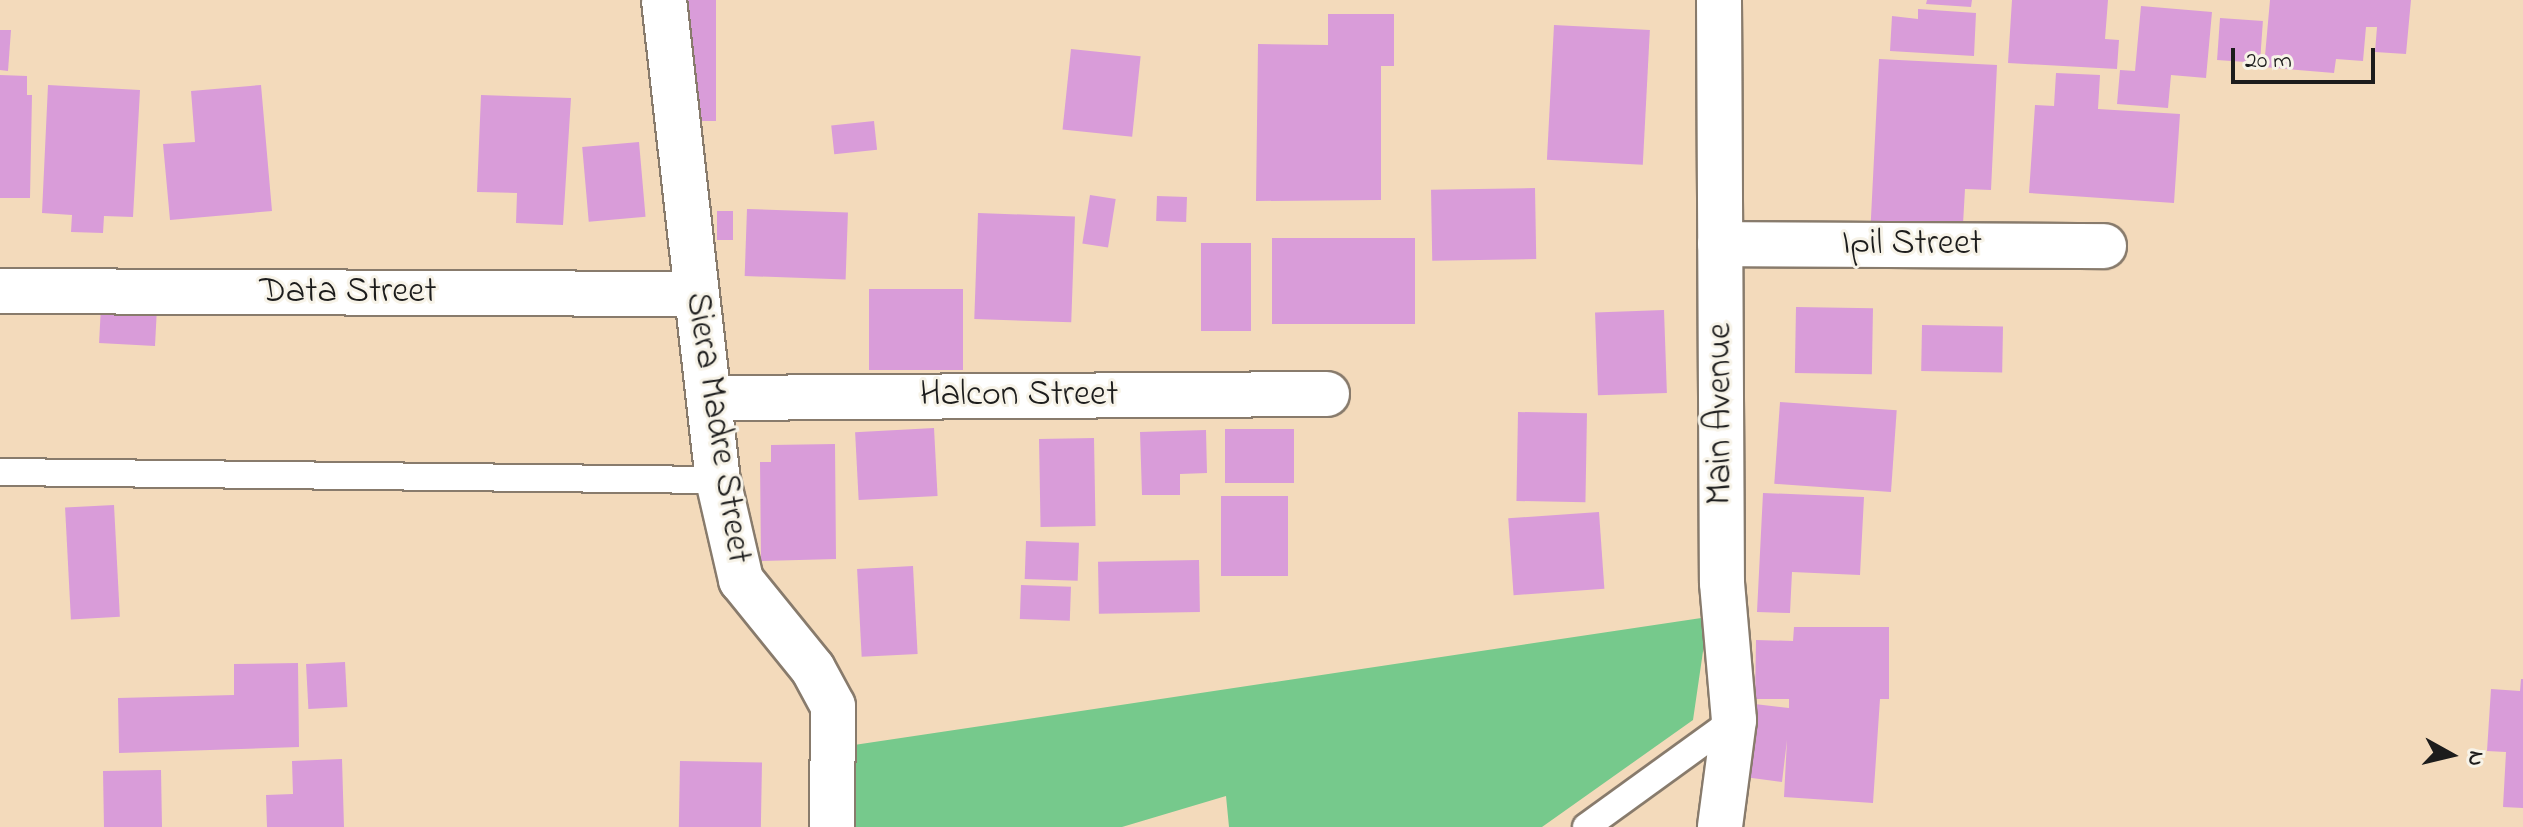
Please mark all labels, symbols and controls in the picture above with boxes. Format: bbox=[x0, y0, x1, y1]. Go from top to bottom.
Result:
scale bar bbox=[2235, 32, 2379, 82]
text: 20 m bbox=[2245, 44, 2292, 79]
street label: Ipil Street bbox=[1842, 223, 1982, 267]
street label: Data Street bbox=[259, 271, 437, 315]
street label: Siera Madre Street bbox=[674, 289, 760, 567]
street label: Main Avenue bbox=[1699, 323, 1743, 505]
street label: Halcon Street bbox=[920, 374, 1118, 418]
north arrow bbox=[2411, 715, 2491, 795]
text: N bbox=[2458, 749, 2492, 768]

